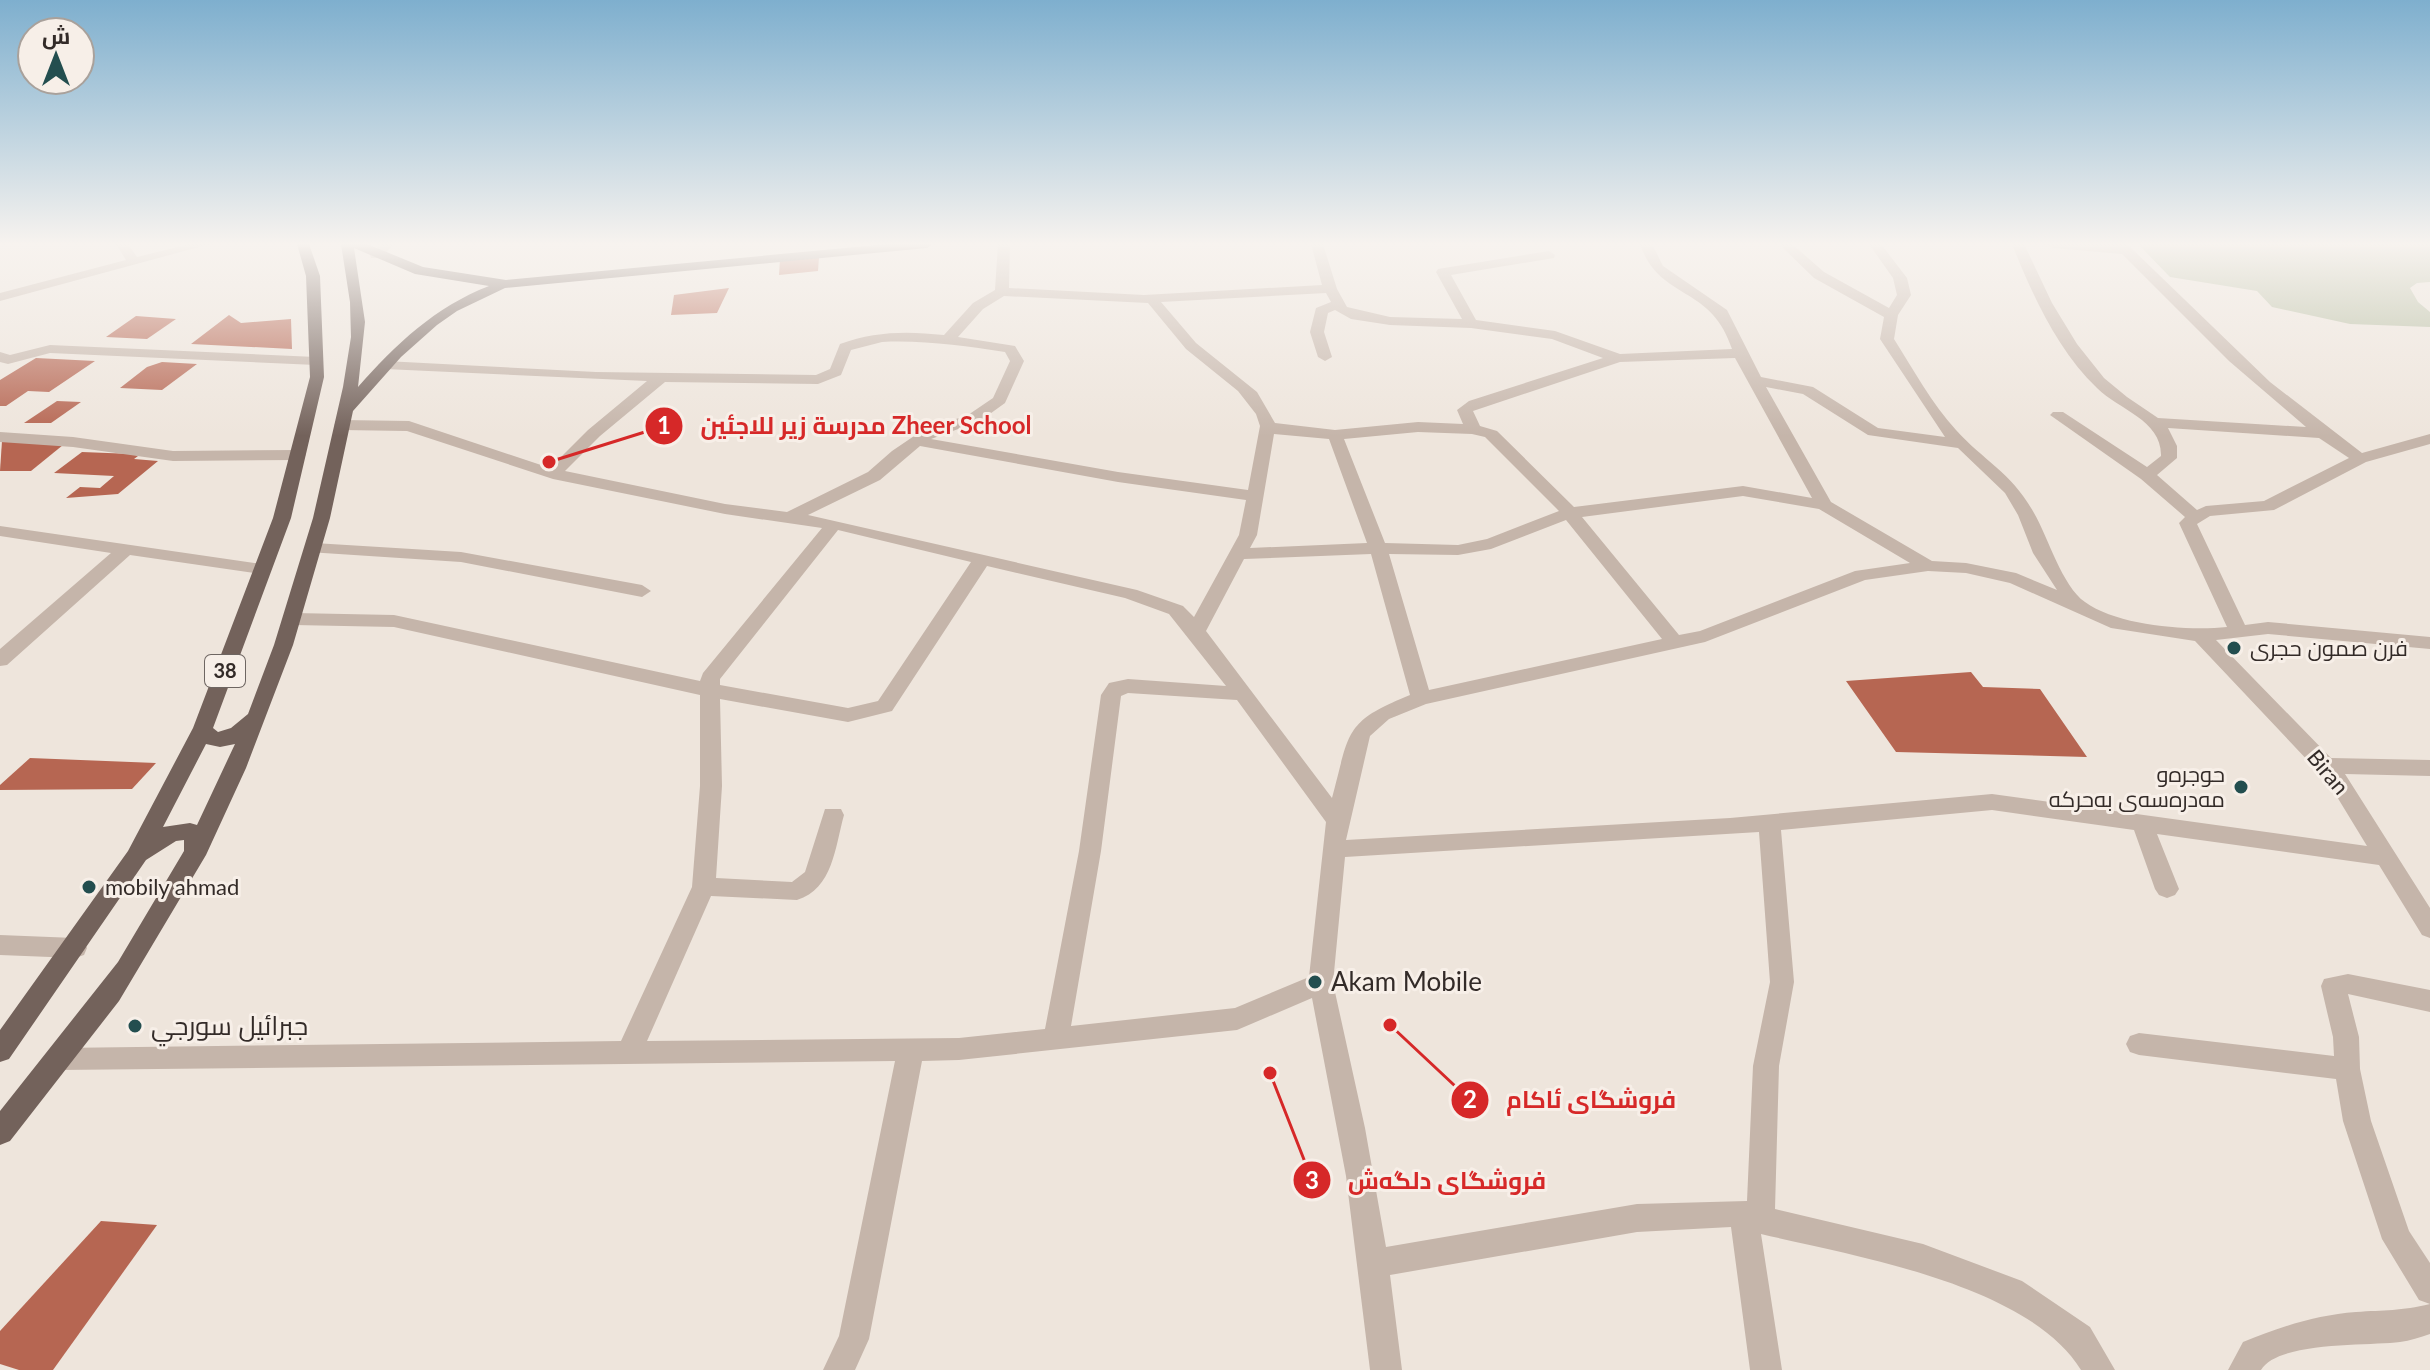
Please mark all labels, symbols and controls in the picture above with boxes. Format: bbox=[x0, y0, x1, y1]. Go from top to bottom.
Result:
north arrow bbox=[16, 16, 96, 96]
text: ش bbox=[42, 22, 70, 50]
callout: مدرسة زير للاجئين Zheer School bbox=[644, 402, 1048, 450]
text: 1 bbox=[657, 410, 671, 439]
text: مدرسة زير للاجئين Zheer School bbox=[701, 410, 1031, 440]
place label: فرن صمون حجری bbox=[2250, 634, 2408, 661]
marker: فرن صمون حجری bbox=[2225, 639, 2243, 657]
road number: 38 bbox=[205, 655, 245, 687]
street label: Biran bbox=[2302, 744, 2355, 800]
place label: حوجره‌و مه‌دره‌سه‌ی به‌حرکه bbox=[2049, 760, 2225, 812]
marker: حوجره‌و مه‌دره‌سه‌ی به‌حرکه bbox=[2232, 778, 2250, 796]
place label: mobily ahmad bbox=[105, 873, 239, 900]
marker: mobily ahmad bbox=[80, 878, 98, 896]
place label: Akam Mobile bbox=[1331, 965, 1482, 997]
marker: Akam Mobile bbox=[1306, 973, 1324, 991]
place label: جبرائيل سورجي bbox=[151, 1009, 308, 1047]
marker: جبرائيل سورجي bbox=[126, 1017, 144, 1035]
callout: فروشگای ئاکام bbox=[1450, 1076, 1692, 1124]
text: 2 bbox=[1463, 1084, 1477, 1113]
text: فروشگای ئاکام bbox=[1506, 1084, 1676, 1116]
callout: فروشگای دلگه‌ش bbox=[1292, 1156, 1562, 1204]
text: 3 bbox=[1305, 1165, 1319, 1194]
text: فروشگای دلگه‌ش bbox=[1348, 1165, 1546, 1195]

